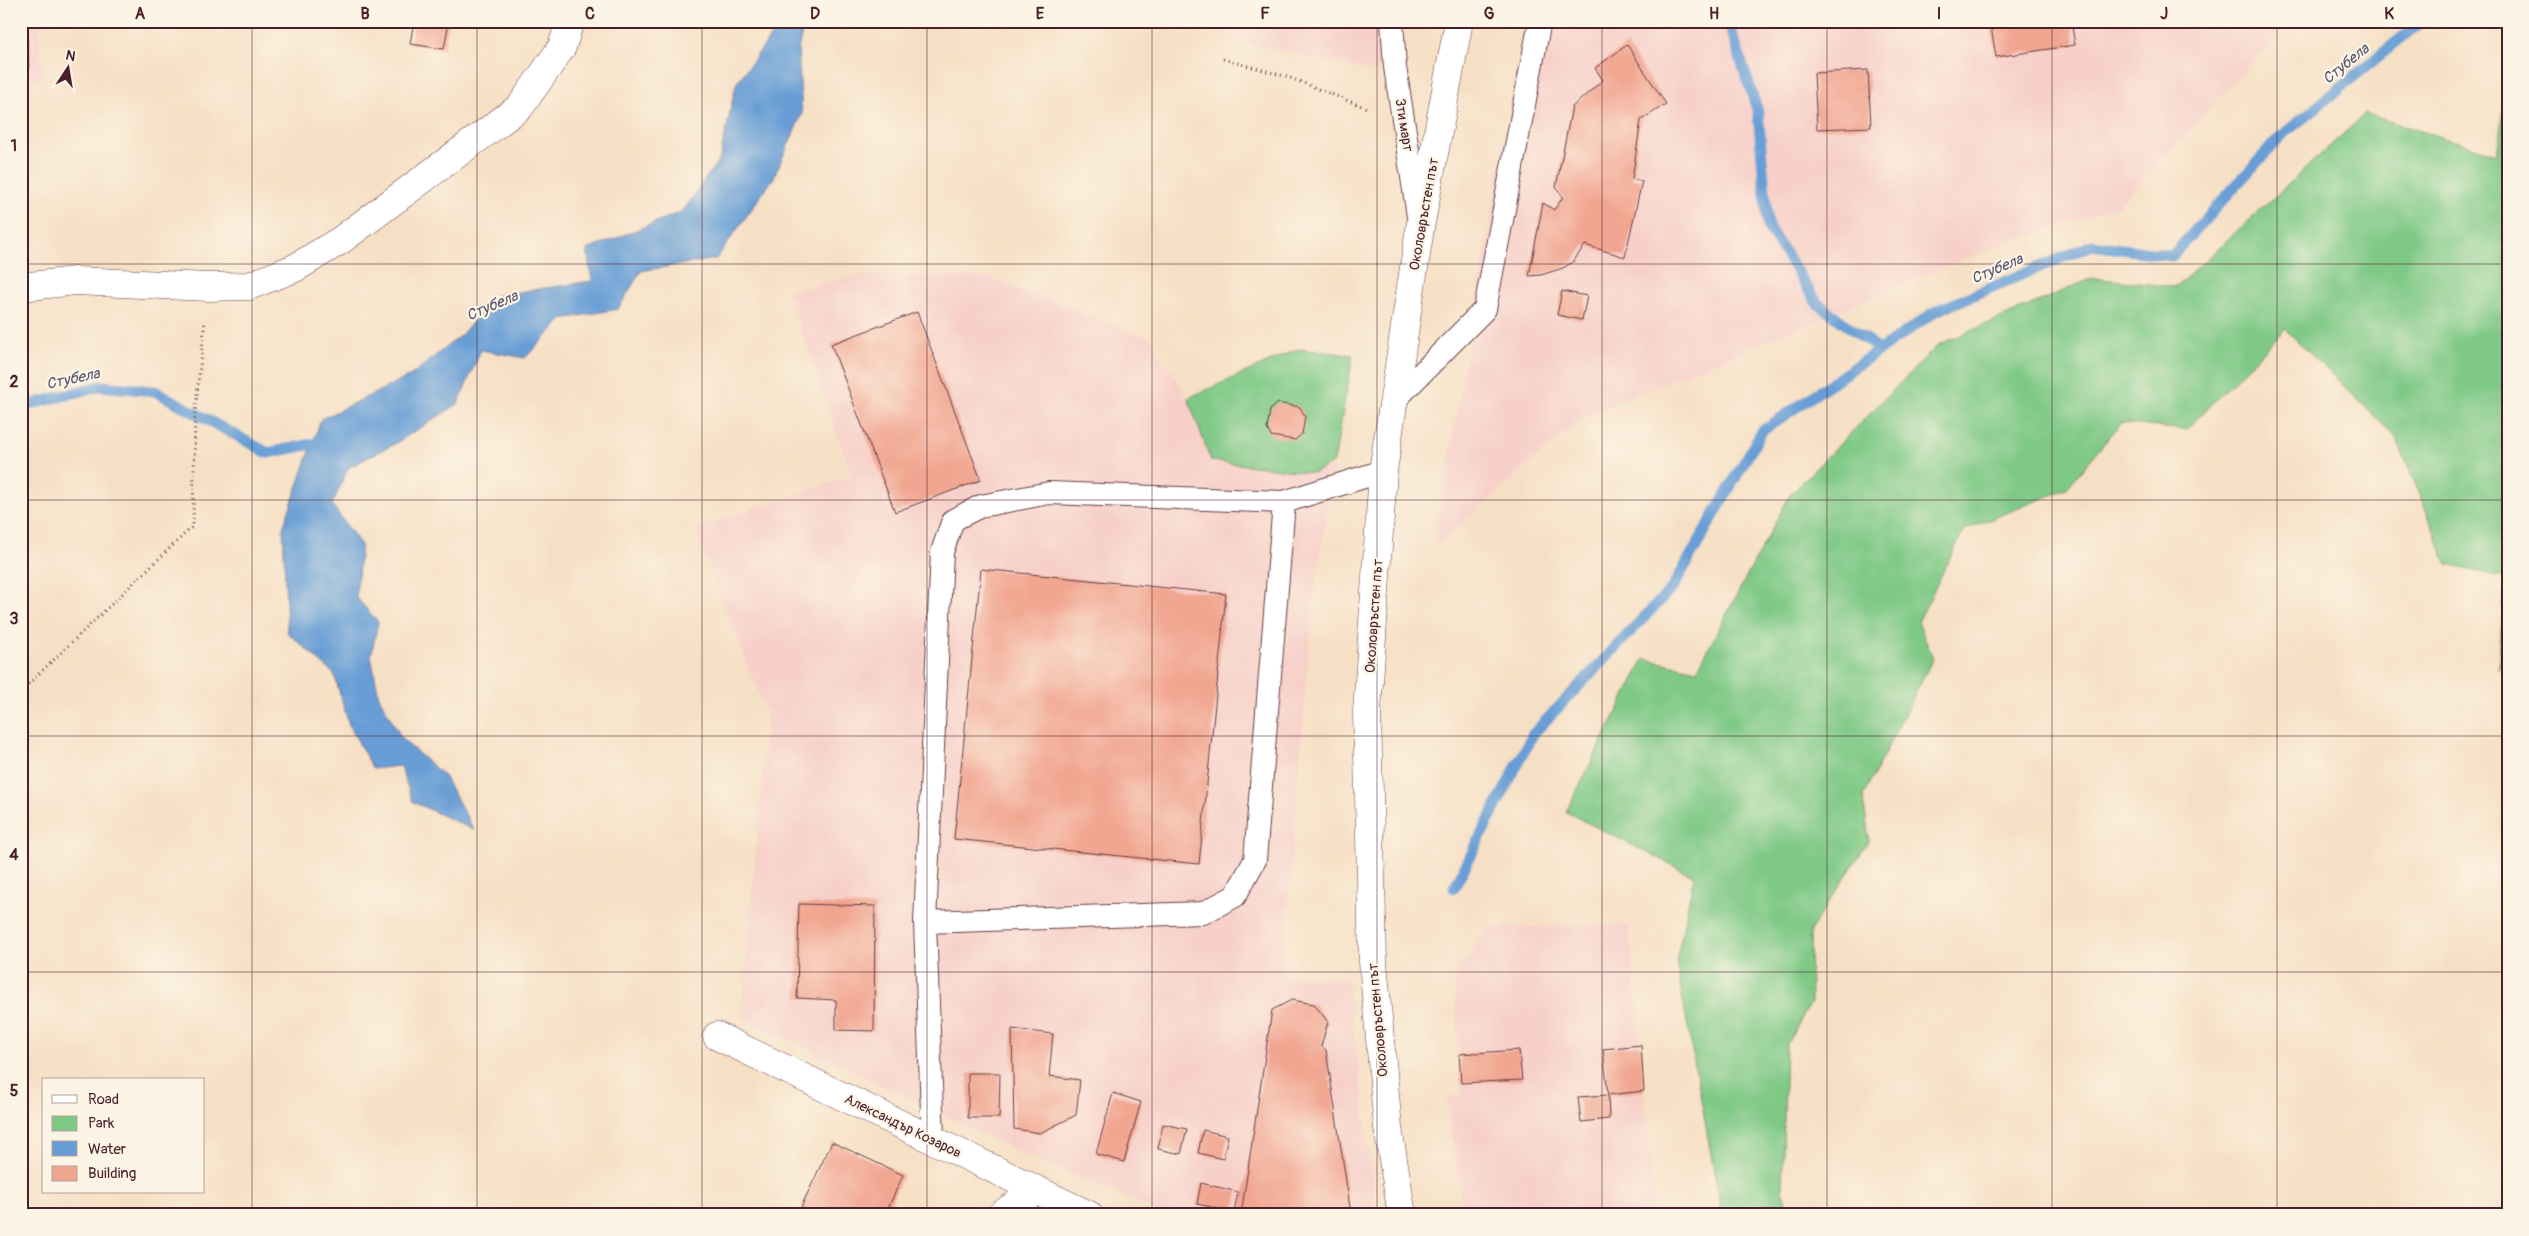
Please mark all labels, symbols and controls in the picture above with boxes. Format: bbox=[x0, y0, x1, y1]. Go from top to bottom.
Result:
text: A bbox=[135, 4, 146, 24]
text: B bbox=[360, 4, 370, 24]
text: C bbox=[585, 4, 595, 24]
text: D bbox=[810, 4, 820, 24]
text: E bbox=[1036, 4, 1045, 24]
text: F bbox=[1260, 4, 1270, 24]
text: G bbox=[1484, 4, 1495, 24]
text: H bbox=[1709, 4, 1719, 24]
text: I bbox=[1937, 4, 1941, 24]
text: J bbox=[2160, 4, 2168, 24]
text: K bbox=[2384, 4, 2394, 24]
water label: Стубела bbox=[2319, 39, 2374, 88]
north arrow bbox=[42, 42, 92, 92]
text: N bbox=[64, 46, 77, 65]
street label: 3ти март bbox=[1391, 97, 1417, 153]
text: 1 bbox=[11, 136, 17, 156]
street label: Околовръстен път bbox=[1406, 156, 1442, 272]
water label: Стубела bbox=[1968, 249, 2027, 288]
water label: Стубела bbox=[463, 286, 522, 325]
water label: Стубела bbox=[45, 364, 102, 394]
text: 2 bbox=[10, 372, 19, 392]
street label: Околовръстен път bbox=[1362, 558, 1386, 674]
text: 3 bbox=[10, 609, 19, 629]
text: 4 bbox=[9, 845, 19, 865]
street label: Околовръстен път bbox=[1365, 962, 1391, 1078]
legend bbox=[42, 1078, 205, 1194]
text: 5 bbox=[10, 1081, 19, 1101]
text: Road bbox=[88, 1090, 119, 1109]
street label: Александър Козаров bbox=[842, 1090, 964, 1162]
text: Park bbox=[88, 1114, 115, 1133]
text: Water bbox=[88, 1140, 127, 1159]
text: Building bbox=[88, 1164, 136, 1183]

